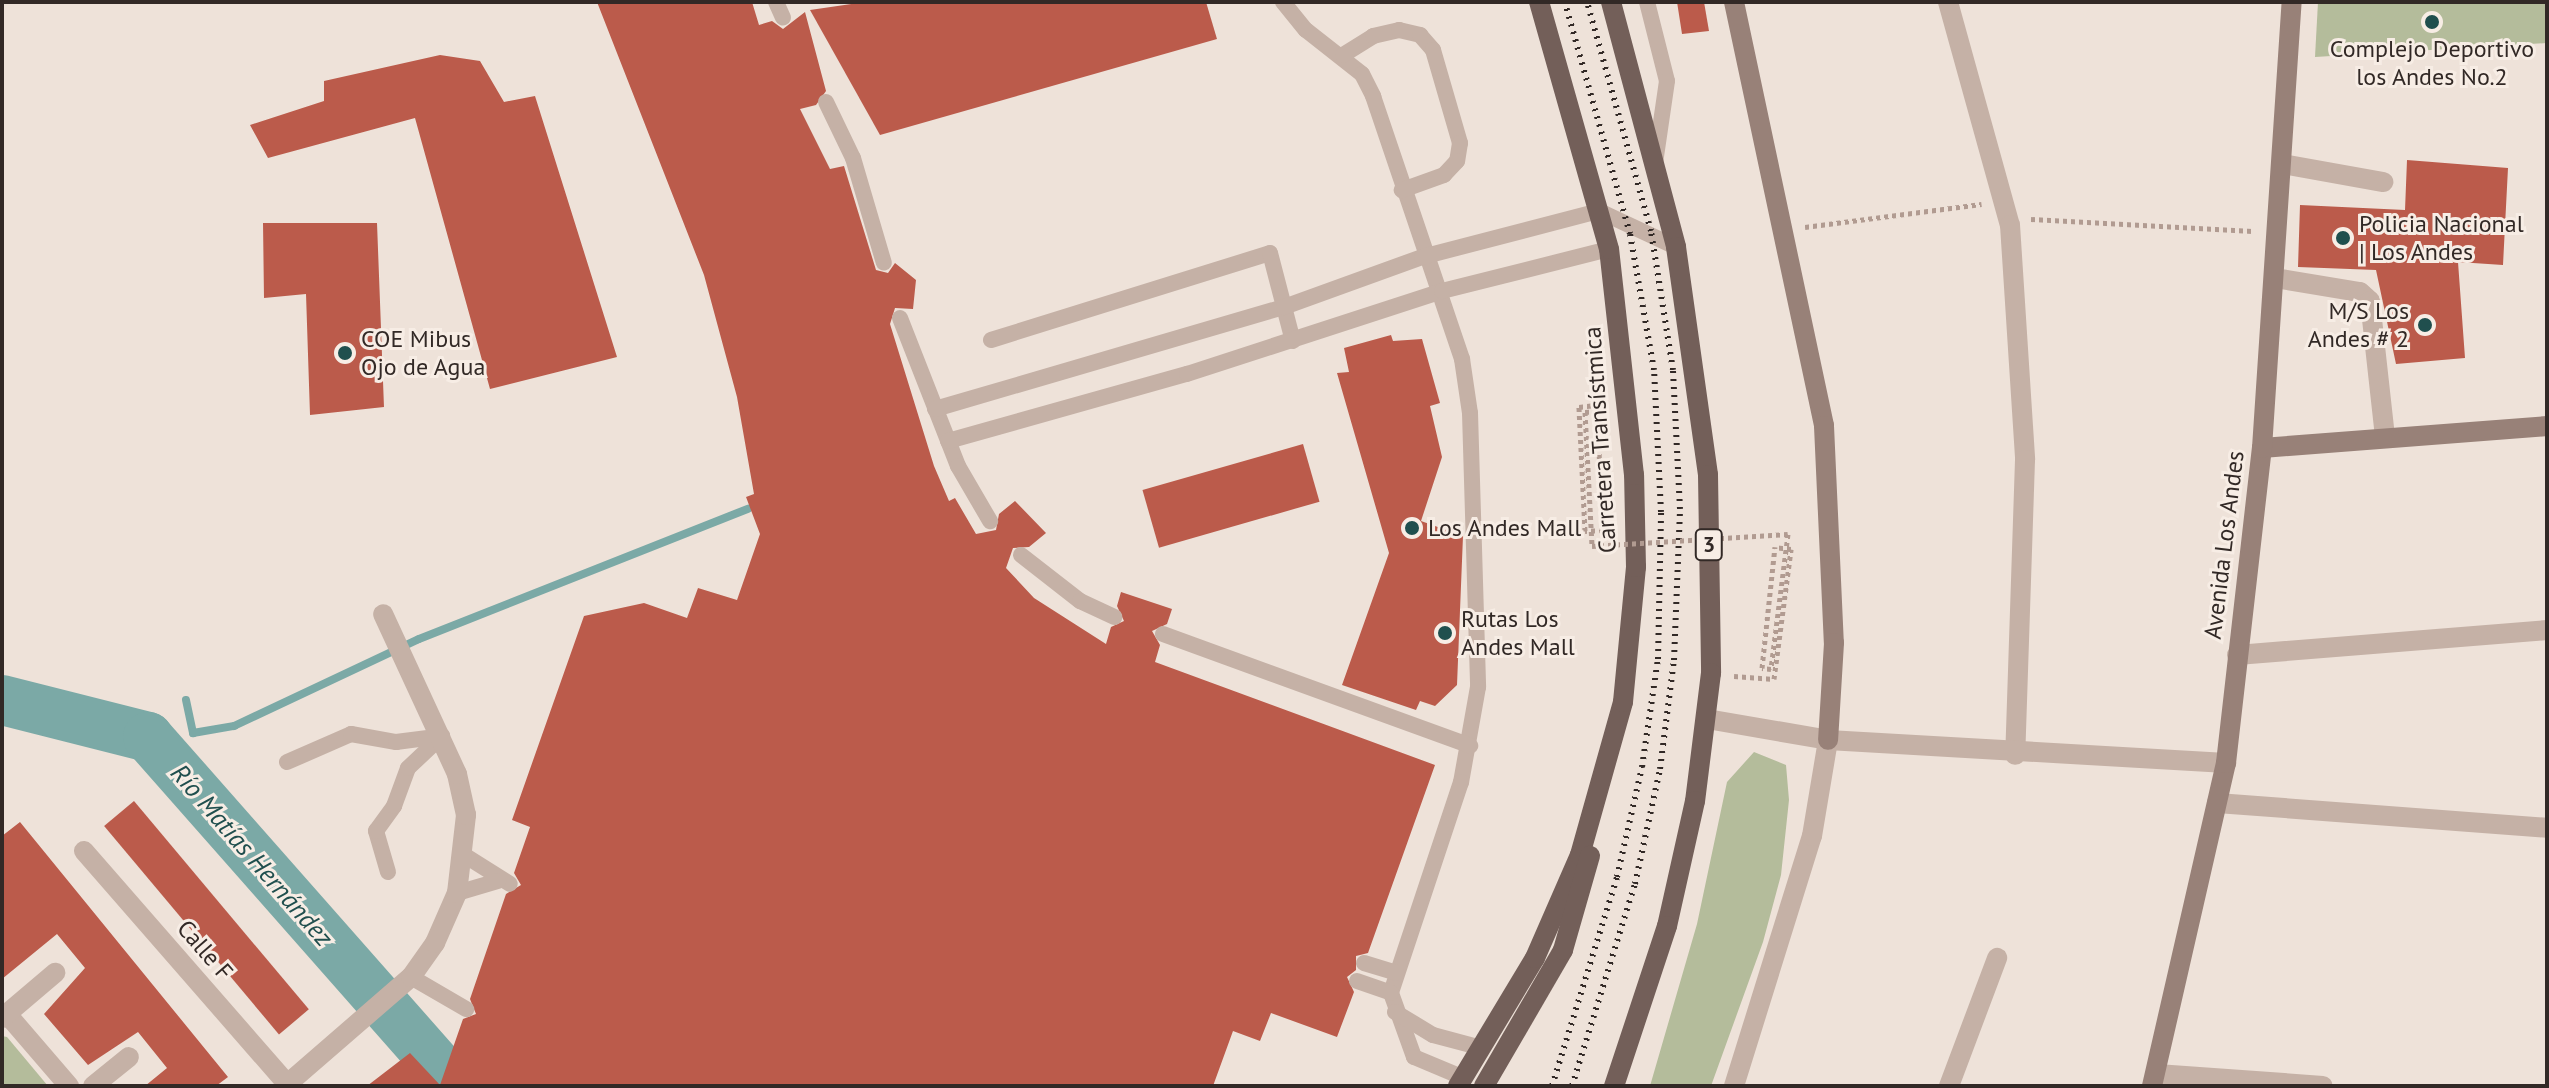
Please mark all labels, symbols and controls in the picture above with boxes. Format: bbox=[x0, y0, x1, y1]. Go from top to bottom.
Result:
marker: Complejo Deportivo los Andes No.2 bbox=[2423, 13, 2441, 31]
place label: Complejo Deportivo los Andes No.2 bbox=[2330, 35, 2534, 91]
place label: Policia Nacional | Los Andes bbox=[2359, 210, 2524, 266]
marker: Policia Nacional | Los Andes bbox=[2334, 229, 2352, 247]
place label: M/S Los Andes # 2 bbox=[2308, 297, 2409, 353]
marker: M/S Los Andes # 2 bbox=[2416, 316, 2434, 334]
place label: COE Mibus Ojo de Agua bbox=[361, 325, 486, 381]
street label: Carretera Transístmica bbox=[1578, 325, 1622, 555]
marker: COE Mibus Ojo de Agua bbox=[336, 344, 354, 362]
street label: Avenida Los Andes bbox=[2198, 449, 2250, 641]
place label: Los Andes Mall bbox=[1428, 514, 1582, 542]
marker: Los Andes Mall bbox=[1403, 519, 1421, 537]
road number: 3 bbox=[1693, 527, 1725, 563]
place label: Rutas Los Andes Mall bbox=[1461, 605, 1575, 661]
marker: Rutas Los Andes Mall bbox=[1436, 624, 1454, 642]
water label: Río Matías Hernández bbox=[164, 757, 340, 953]
street label: Calle F bbox=[171, 914, 239, 986]

